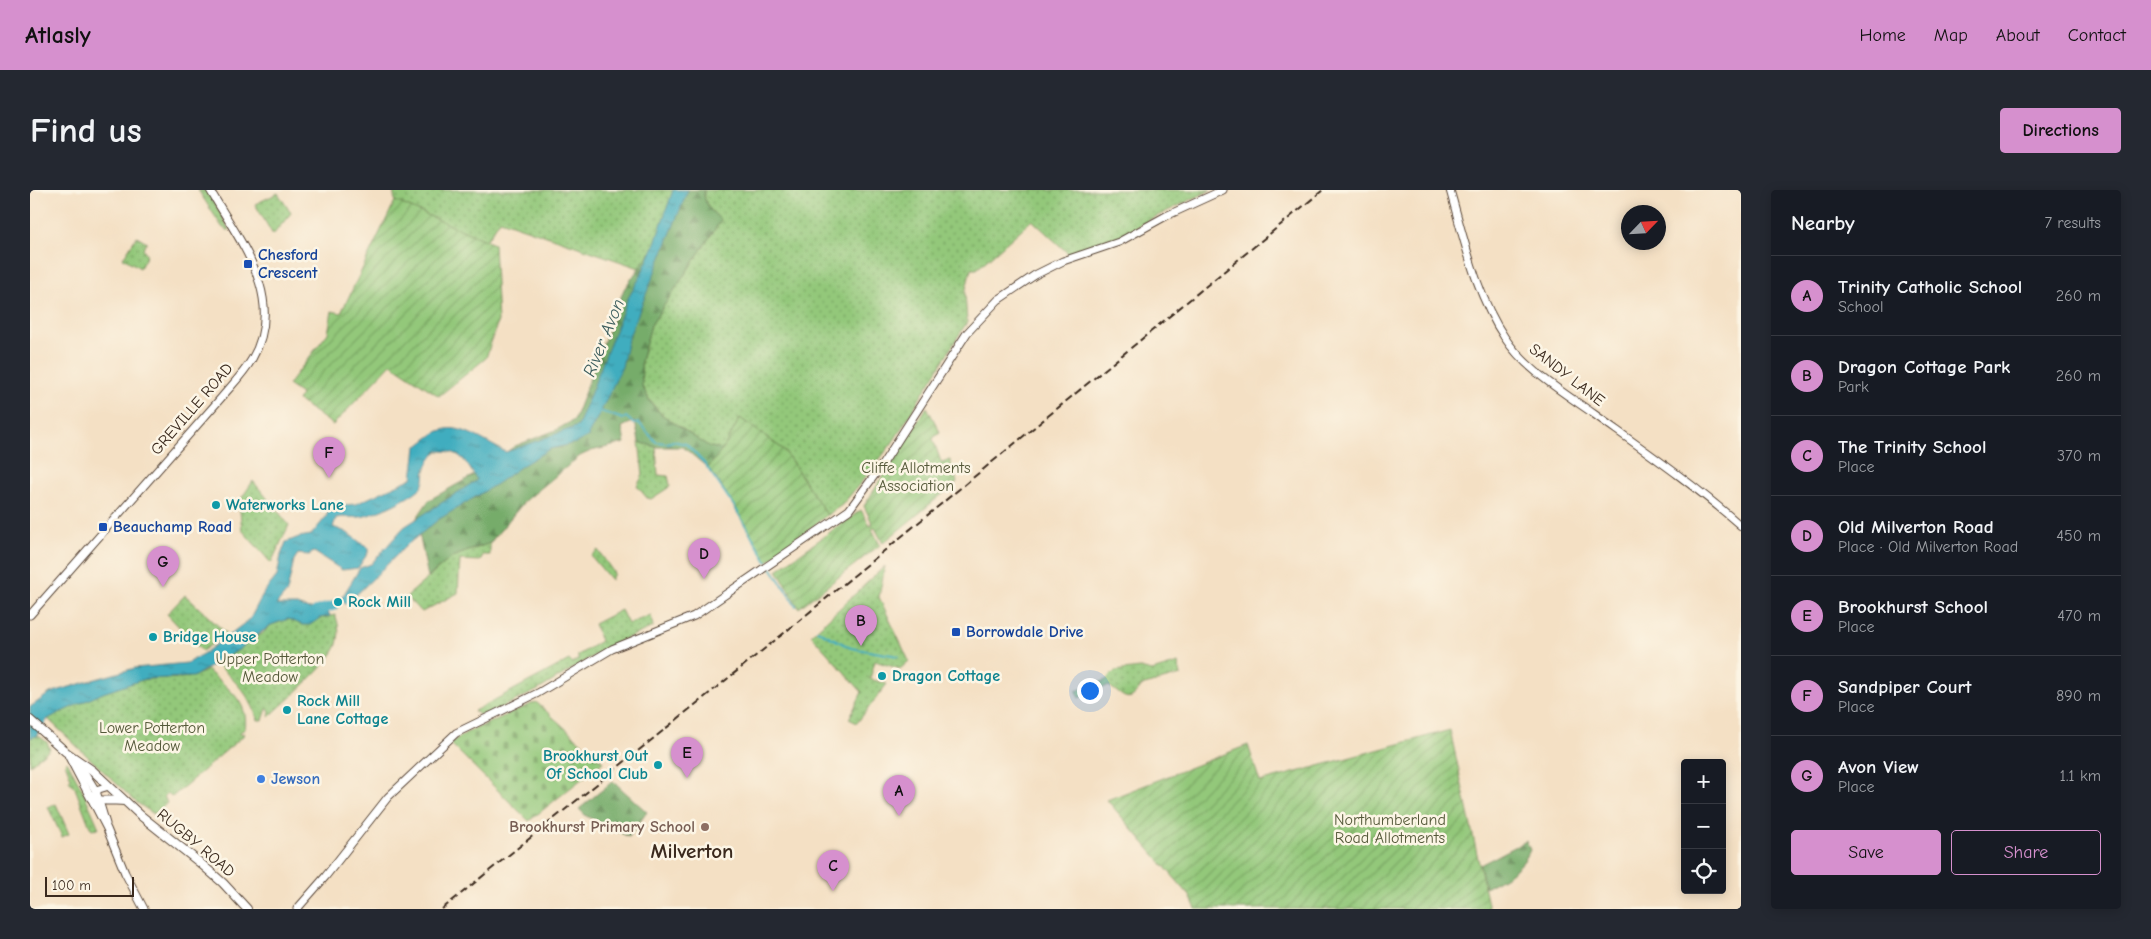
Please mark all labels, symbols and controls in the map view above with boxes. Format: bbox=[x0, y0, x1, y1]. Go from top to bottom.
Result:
text: Atlasly bbox=[25, 21, 91, 49]
text: Home bbox=[1859, 25, 1906, 46]
text: Map bbox=[1934, 25, 1968, 46]
text: About bbox=[1996, 25, 2040, 46]
text: Contact bbox=[2068, 25, 2126, 46]
button: Directions bbox=[2000, 108, 2121, 153]
text: Find us bbox=[30, 110, 142, 151]
north arrow bbox=[1621, 205, 1666, 250]
text: Nearby bbox=[1791, 211, 1855, 235]
text: 7 results bbox=[2044, 214, 2101, 232]
place label: Chesford Crescent bbox=[258, 246, 318, 282]
marker: Chesford Crescent bbox=[242, 258, 254, 270]
text: Trinity Catholic School bbox=[1838, 276, 2022, 298]
text: A bbox=[1803, 287, 1811, 305]
text: 260 m bbox=[2056, 287, 2101, 305]
water label: River Avon bbox=[579, 296, 629, 380]
text: School bbox=[1838, 298, 1884, 316]
street label: SANDY LANE bbox=[1526, 340, 1608, 410]
text: Dragon Cottage Park bbox=[1838, 356, 2010, 378]
street label: GREVILLE ROAD bbox=[147, 359, 237, 459]
text: B bbox=[1802, 367, 1812, 385]
text: 260 m bbox=[2056, 367, 2101, 385]
text: Park bbox=[1838, 378, 1869, 396]
text: The Trinity School bbox=[1838, 436, 1986, 458]
pin: F bbox=[313, 437, 345, 478]
text: C bbox=[1802, 447, 1812, 465]
text: 370 m bbox=[2057, 447, 2101, 465]
text: Place bbox=[1838, 458, 1874, 476]
park label: Cliffe Allotments Association bbox=[861, 459, 971, 495]
place label: Waterworks Lane bbox=[226, 496, 344, 514]
marker: Waterworks Lane bbox=[210, 499, 222, 511]
text: Old Milverton Road bbox=[1838, 516, 1994, 538]
place label: Beauchamp Road bbox=[113, 518, 232, 536]
marker: Beauchamp Road bbox=[97, 521, 109, 533]
text: D bbox=[1802, 527, 1812, 545]
text: 450 m bbox=[2056, 527, 2101, 545]
pin: D bbox=[688, 538, 720, 579]
text: Place · Old Milverton Road bbox=[1838, 538, 2018, 556]
pin: G bbox=[147, 546, 179, 587]
place label: Rock Mill bbox=[348, 593, 411, 611]
marker: Rock Mill bbox=[332, 596, 344, 608]
text: Brookhurst School bbox=[1838, 596, 1988, 618]
pin: B bbox=[845, 605, 877, 646]
text: E bbox=[1802, 607, 1812, 625]
text: 470 m bbox=[2057, 607, 2101, 625]
text: Place bbox=[1838, 618, 1874, 636]
place label: Borrowdale Drive bbox=[966, 623, 1084, 641]
marker: Borrowdale Drive bbox=[950, 626, 962, 638]
place label: Bridge House bbox=[163, 628, 257, 646]
marker: Bridge House bbox=[147, 631, 159, 643]
park label: Upper Potterton Meadow bbox=[216, 650, 324, 686]
place label: Dragon Cottage bbox=[892, 667, 1000, 685]
marker: Dragon Cottage bbox=[876, 670, 888, 682]
text: Sandpiper Court bbox=[1838, 676, 1971, 698]
your location bbox=[1077, 678, 1103, 704]
text: F bbox=[1802, 687, 1812, 705]
text: 890 m bbox=[2056, 687, 2101, 705]
place label: Rock Mill Lane Cottage bbox=[297, 692, 388, 728]
text: Place bbox=[1838, 698, 1874, 716]
marker: Rock Mill Lane Cottage bbox=[281, 704, 293, 716]
park label: Lower Potterton Meadow bbox=[99, 719, 205, 755]
pin: E bbox=[671, 737, 703, 778]
place label: Brookhurst Out Of School Club bbox=[543, 747, 649, 783]
text: Avon View bbox=[1838, 756, 1919, 778]
marker: Brookhurst Out Of School Club bbox=[652, 759, 664, 771]
map controls bbox=[1681, 759, 1726, 894]
button: + bbox=[1681, 759, 1726, 804]
text: G bbox=[1801, 767, 1813, 785]
text: 1.1 km bbox=[2060, 767, 2101, 785]
place label: Jewson bbox=[271, 770, 320, 788]
marker: Jewson bbox=[255, 773, 267, 785]
pin: A bbox=[883, 775, 915, 816]
text: Place bbox=[1838, 778, 1874, 796]
button: − bbox=[1681, 804, 1726, 849]
street label: RUGBY ROAD bbox=[153, 805, 239, 881]
park label: Northumberland Road Allotments bbox=[1334, 811, 1446, 847]
place label: Brookhurst Primary School bbox=[509, 818, 695, 836]
marker: Brookhurst Primary School bbox=[699, 821, 711, 833]
button: Save bbox=[1791, 830, 1941, 875]
button: Share bbox=[1951, 830, 2101, 875]
district label: Milverton bbox=[651, 839, 733, 863]
button: locate bbox=[1681, 849, 1726, 894]
pin: C bbox=[817, 850, 849, 891]
scale bar bbox=[45, 874, 134, 897]
text: 100 m bbox=[52, 877, 91, 894]

